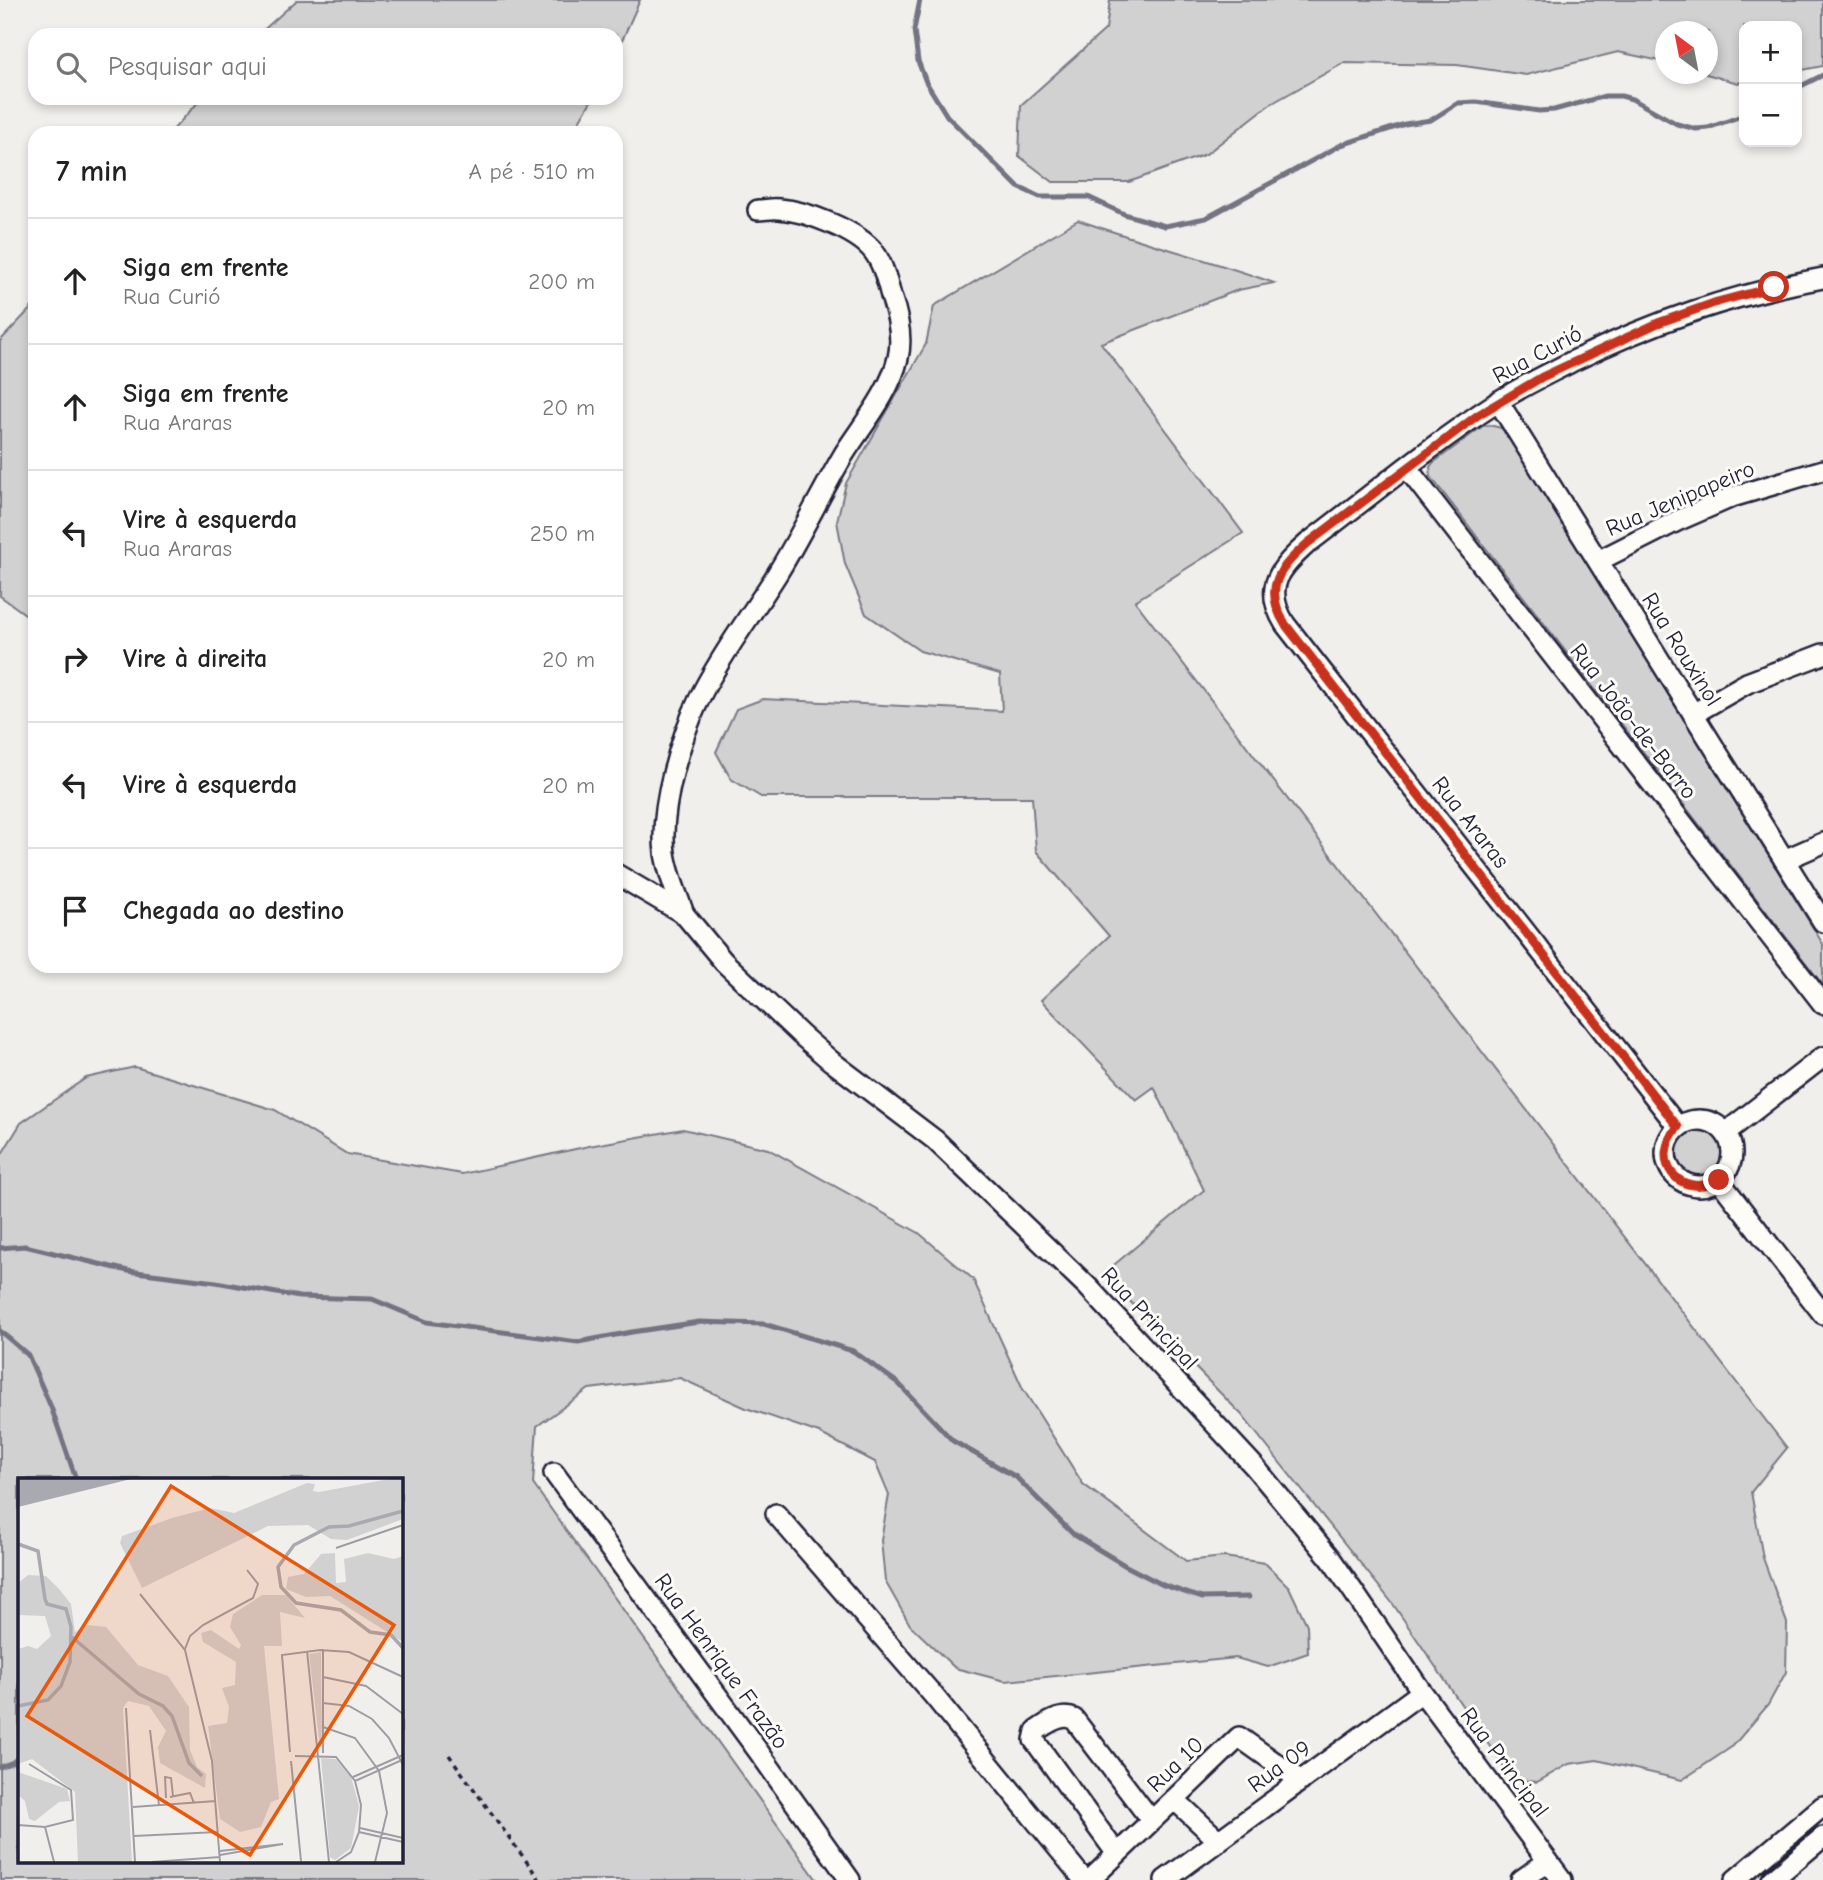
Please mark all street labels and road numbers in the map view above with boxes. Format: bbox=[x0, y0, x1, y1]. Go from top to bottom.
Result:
street label: Rua Curió bbox=[1488, 320, 1587, 389]
street label: Rua Jenipapeiro bbox=[1602, 455, 1759, 542]
street label: Rua Rouxinol bbox=[1636, 588, 1727, 711]
street label: Rua João-de-Barro bbox=[1564, 638, 1703, 805]
street label: Rua Araras bbox=[1426, 771, 1515, 874]
street label: Rua Principal bbox=[1095, 1261, 1204, 1375]
street label: Rua Henrique Frazão bbox=[649, 1568, 794, 1754]
street label: Rua Principal bbox=[1455, 1702, 1555, 1822]
street label: Rua 10 bbox=[1141, 1731, 1209, 1798]
street label: Rua 09 bbox=[1243, 1735, 1316, 1798]

